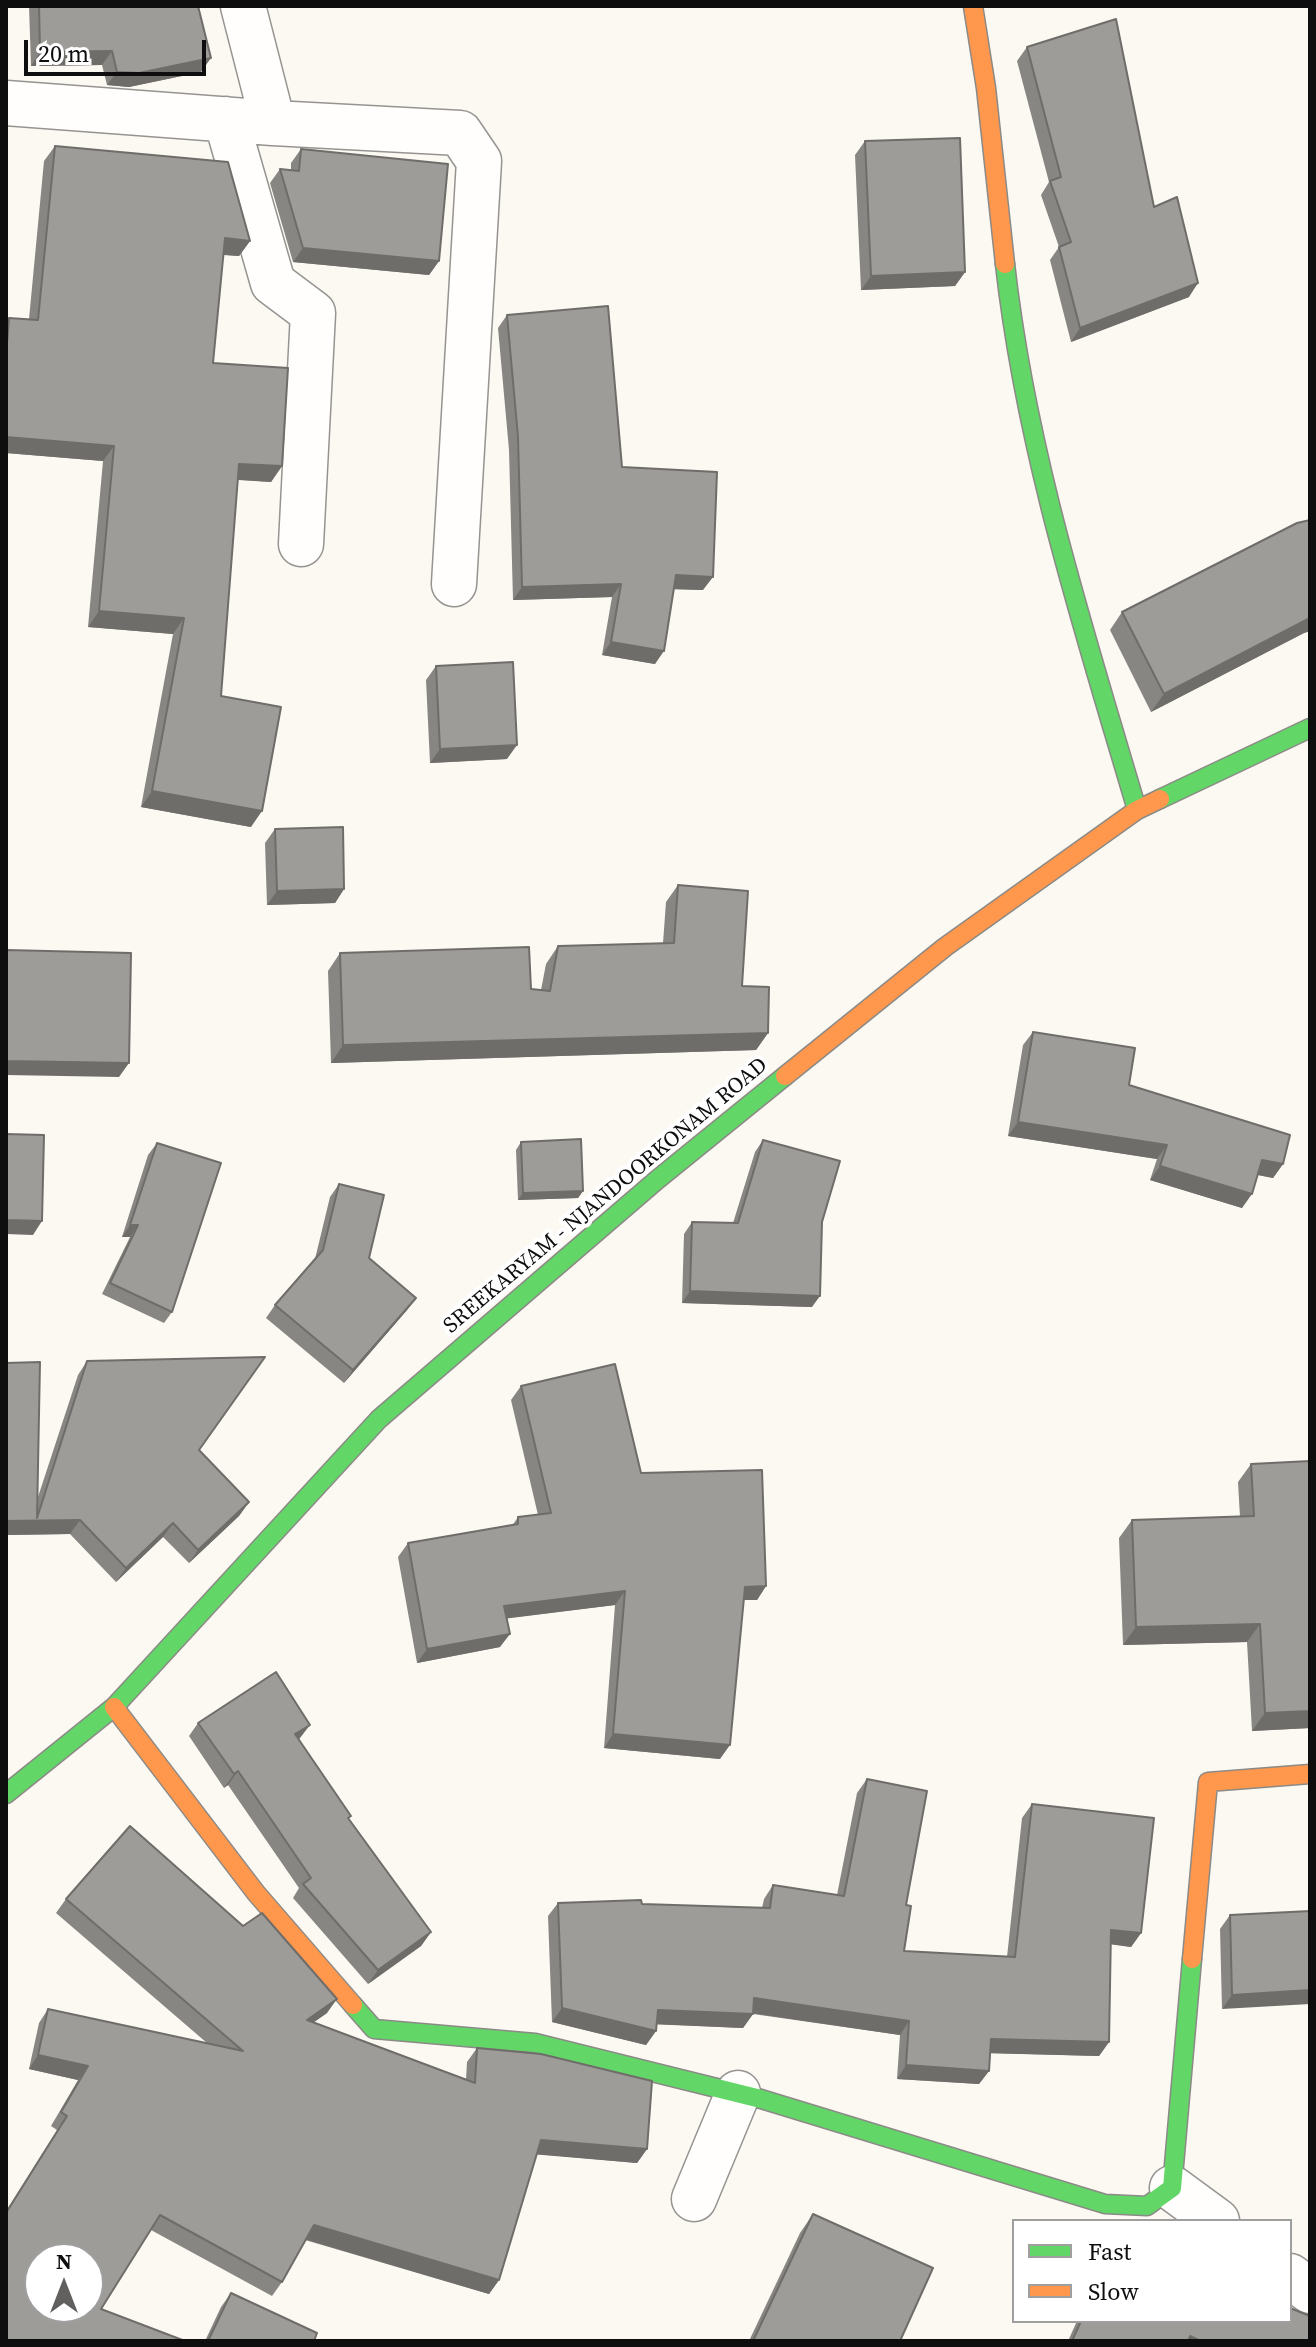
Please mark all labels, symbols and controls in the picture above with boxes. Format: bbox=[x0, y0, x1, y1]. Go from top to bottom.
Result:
scale bar bbox=[28, 24, 210, 74]
text: 20 m bbox=[38, 37, 89, 70]
street label: SREEKARYAM - NJANDOORKONAM ROAD bbox=[439, 1053, 773, 1339]
legend bbox=[1012, 2219, 1292, 2323]
text: Fast bbox=[1088, 2235, 1131, 2268]
north arrow bbox=[24, 2243, 104, 2323]
text: N bbox=[56, 2246, 72, 2276]
text: Slow bbox=[1088, 2275, 1139, 2308]

